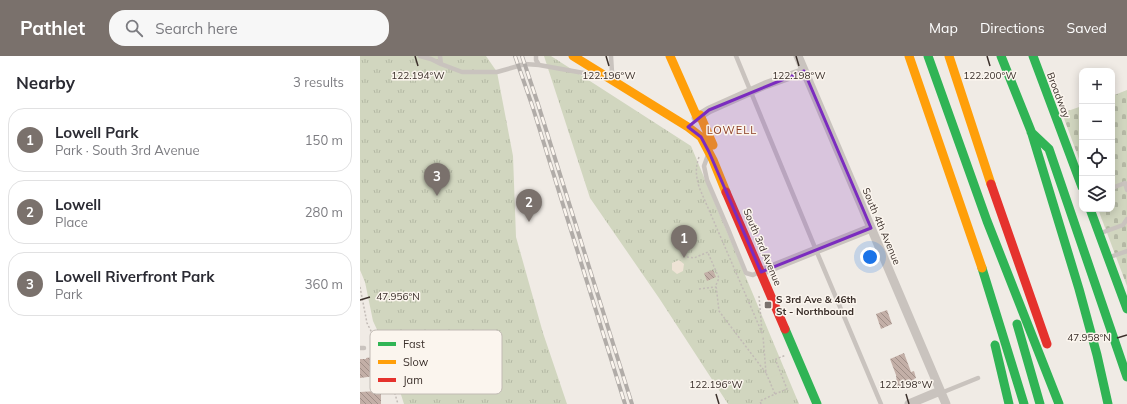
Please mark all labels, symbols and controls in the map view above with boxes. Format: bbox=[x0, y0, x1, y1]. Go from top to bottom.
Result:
search box bbox=[109, 10, 389, 46]
text: Pathlet bbox=[20, 16, 85, 40]
icon: search bbox=[123, 17, 145, 39]
text: Search here bbox=[155, 19, 238, 38]
text: Map bbox=[929, 19, 958, 37]
text: Directions bbox=[980, 19, 1045, 37]
text: Saved bbox=[1067, 19, 1107, 37]
map controls bbox=[1079, 68, 1115, 212]
button: + bbox=[1079, 68, 1115, 104]
text: 122.194°W bbox=[391, 69, 445, 82]
text: 122.196°W bbox=[582, 69, 636, 82]
text: 122.198°W bbox=[772, 69, 826, 82]
text: 122.200°W bbox=[963, 69, 1017, 82]
street label: Broadway bbox=[1044, 70, 1073, 121]
text: Nearby bbox=[16, 72, 75, 93]
text: 3 results bbox=[293, 74, 344, 90]
button: − bbox=[1079, 104, 1115, 140]
text: Lowell Park bbox=[55, 123, 138, 142]
district label: LOWELL bbox=[707, 123, 757, 137]
text: 1 bbox=[26, 132, 34, 148]
text: 150 m bbox=[305, 132, 343, 148]
button: locate bbox=[1079, 140, 1115, 176]
text: Park · South 3rd Avenue bbox=[55, 142, 200, 158]
pin: 3 bbox=[424, 163, 450, 196]
button: layers bbox=[1079, 176, 1115, 212]
street label: South 4th Avenue bbox=[859, 186, 904, 267]
pin: 2 bbox=[516, 189, 542, 222]
text: Lowell bbox=[55, 195, 101, 214]
text: 2 bbox=[26, 204, 34, 220]
text: 280 m bbox=[305, 204, 343, 220]
street label: South 3rd Avenue bbox=[740, 207, 785, 288]
text: Place bbox=[55, 214, 88, 230]
pin: 1 bbox=[671, 225, 697, 258]
your location bbox=[860, 247, 880, 267]
text: Lowell Riverfront Park bbox=[55, 267, 214, 286]
text: 3 bbox=[26, 276, 34, 292]
text: 360 m bbox=[305, 276, 343, 292]
text: Park bbox=[55, 286, 82, 302]
text: 47.956°N bbox=[376, 290, 420, 303]
place label: S 3rd Ave & 46th St - Northbound bbox=[776, 293, 856, 318]
marker: S 3rd Ave & 46th St - Northbound bbox=[763, 300, 773, 310]
legend bbox=[370, 330, 502, 394]
text: 47.958°N bbox=[1067, 331, 1111, 344]
text: Fast bbox=[403, 337, 425, 351]
text: Slow bbox=[403, 355, 429, 369]
text: Jam bbox=[403, 373, 423, 387]
text: 122.196°W bbox=[689, 378, 743, 391]
text: 122.198°W bbox=[879, 378, 933, 391]

